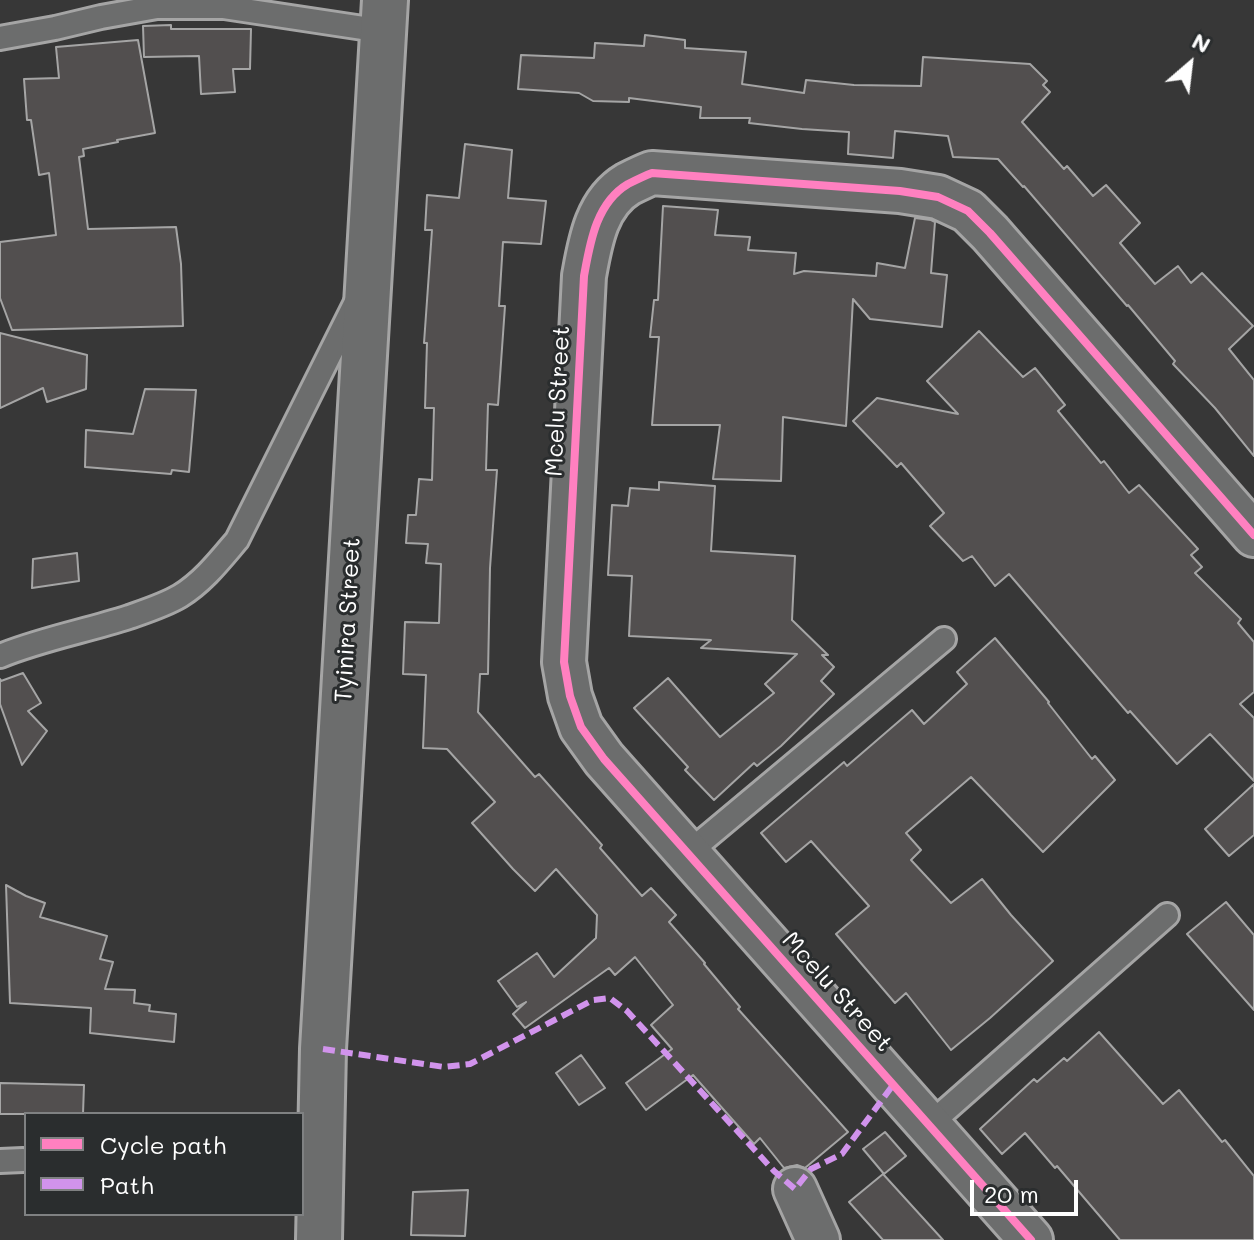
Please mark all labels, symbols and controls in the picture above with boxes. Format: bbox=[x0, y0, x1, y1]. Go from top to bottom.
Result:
north arrow bbox=[1150, 24, 1230, 104]
text: N bbox=[1187, 26, 1216, 59]
street label: Mcelu Street bbox=[540, 325, 576, 477]
street label: Tyinira Street bbox=[329, 537, 367, 703]
street label: Mcelu Street bbox=[776, 926, 898, 1058]
legend bbox=[24, 1112, 304, 1216]
text: Cycle path bbox=[100, 1129, 226, 1160]
scale bar bbox=[974, 1164, 1082, 1214]
text: Path bbox=[100, 1169, 154, 1200]
text: 20 m bbox=[984, 1178, 1039, 1209]

